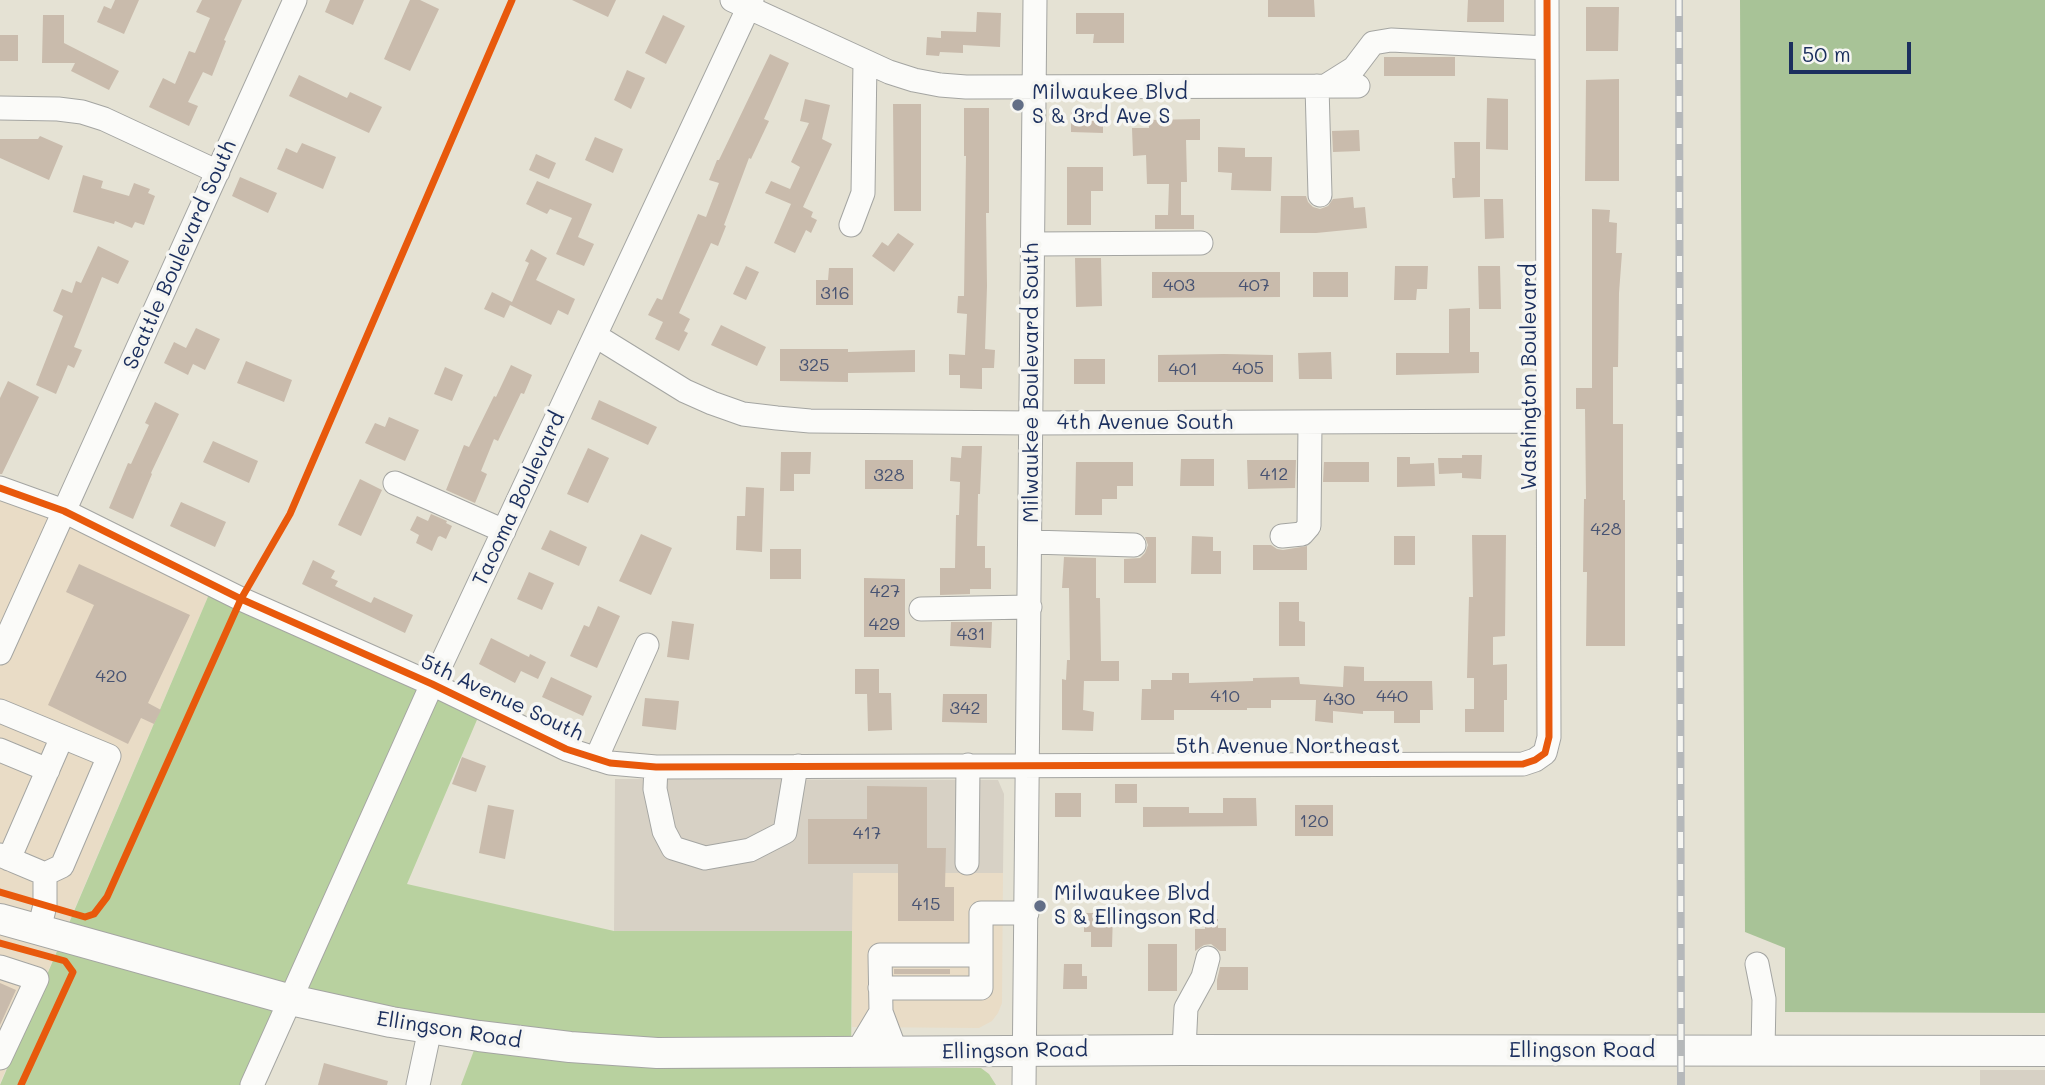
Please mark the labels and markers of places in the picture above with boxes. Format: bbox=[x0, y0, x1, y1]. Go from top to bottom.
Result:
place label: Milwaukee Blvd S & 3rd Ave S bbox=[1032, 80, 1188, 130]
marker: Milwaukee Blvd S & 3rd Ave S bbox=[1010, 97, 1026, 113]
place label: Milwaukee Blvd S & Ellingson Rd bbox=[1054, 881, 1215, 931]
marker: Milwaukee Blvd S & Ellingson Rd bbox=[1032, 898, 1048, 914]

